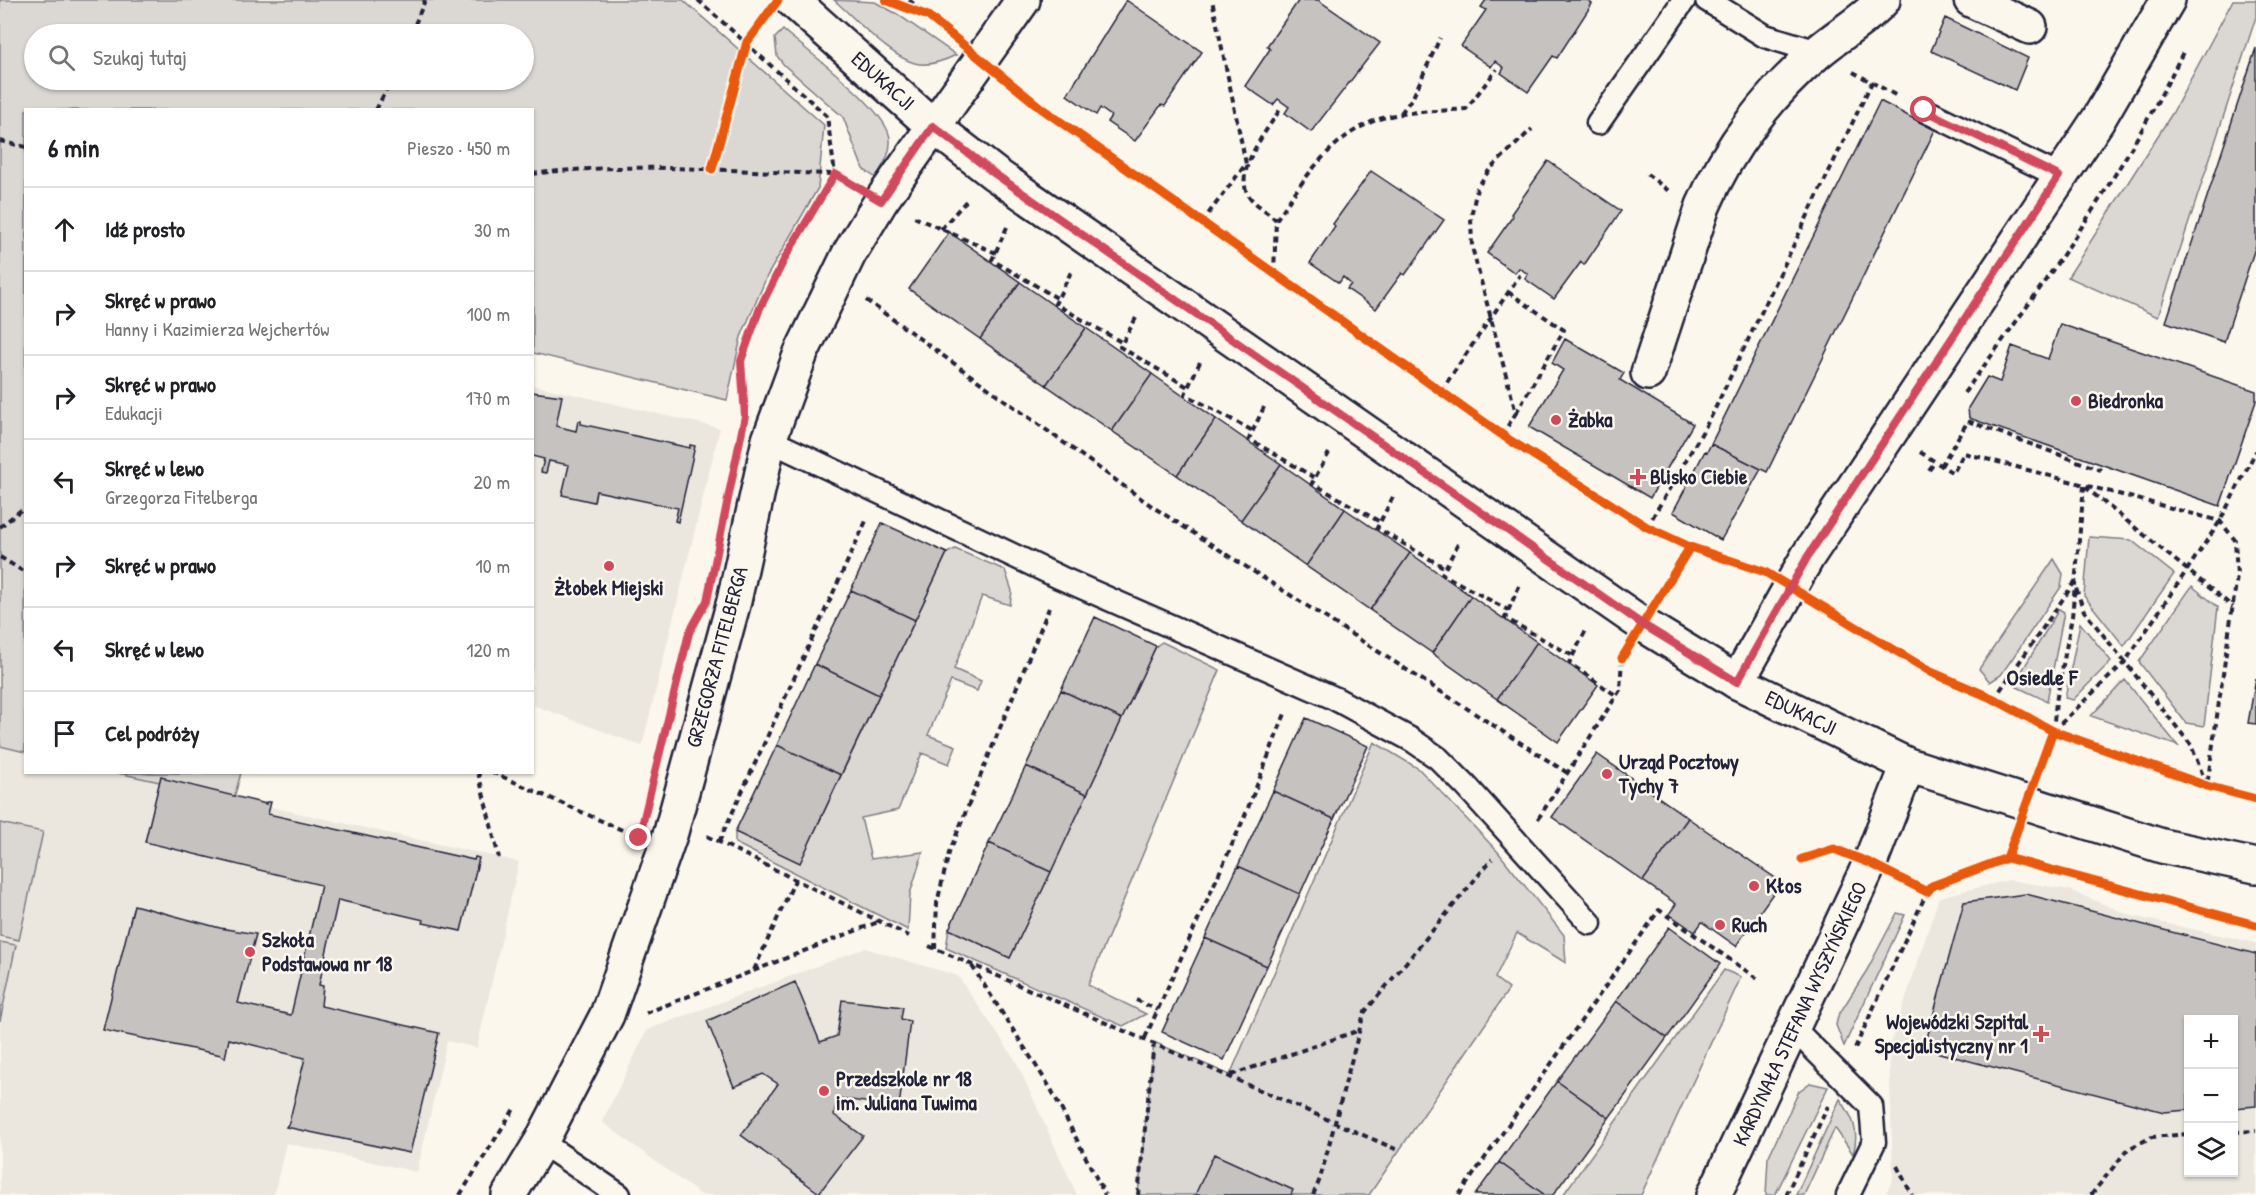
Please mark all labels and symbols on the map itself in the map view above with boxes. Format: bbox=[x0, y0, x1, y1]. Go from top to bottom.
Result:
street label: EDUKACJI bbox=[845, 44, 921, 117]
route start bbox=[1910, 96, 1936, 122]
place label: Biedronka bbox=[2088, 386, 2164, 415]
marker: Biedronka bbox=[2069, 394, 2083, 408]
place label: Żabka bbox=[1568, 405, 1613, 434]
marker: Żabka bbox=[1549, 413, 1563, 427]
place label: Blisko Ciebie bbox=[1650, 462, 1748, 491]
marker: Blisko Ciebie bbox=[1631, 470, 1645, 484]
marker: Żłobek Miejski bbox=[602, 559, 616, 573]
street label: GRZEGORZA FITELBERGA bbox=[678, 563, 755, 750]
place label: Żłobek Miejski bbox=[554, 573, 664, 602]
district label: Osiedle F bbox=[2007, 662, 2079, 692]
street label: EDUKACJI bbox=[1761, 683, 1842, 742]
place label: Urząd Pocztowy Tychy 7 bbox=[1618, 747, 1739, 801]
marker: Urząd Pocztowy Tychy 7 bbox=[1600, 767, 1614, 781]
route end bbox=[625, 824, 651, 850]
place label: Kłos bbox=[1766, 871, 1802, 900]
street label: KARDYNAŁA STEFANA WYSZYŃSKIEGO bbox=[1725, 877, 1874, 1151]
marker: Kłos bbox=[1747, 879, 1761, 893]
place label: Ruch bbox=[1732, 910, 1767, 939]
marker: Ruch bbox=[1713, 918, 1727, 932]
place label: Szkoła Podstawowa nr 18 bbox=[262, 925, 392, 978]
marker: Szkoła Podstawowa nr 18 bbox=[243, 945, 257, 959]
place label: Wojewódzki Szpital Specjalistyczny nr 1 bbox=[1875, 1007, 2028, 1061]
marker: Wojewódzki Szpital Specjalistyczny nr 1 bbox=[2032, 1025, 2050, 1043]
place label: Przedszkole nr 18 im. Juliana Tuwima bbox=[836, 1064, 977, 1117]
marker: Przedszkole nr 18 im. Juliana Tuwima bbox=[817, 1084, 831, 1098]

